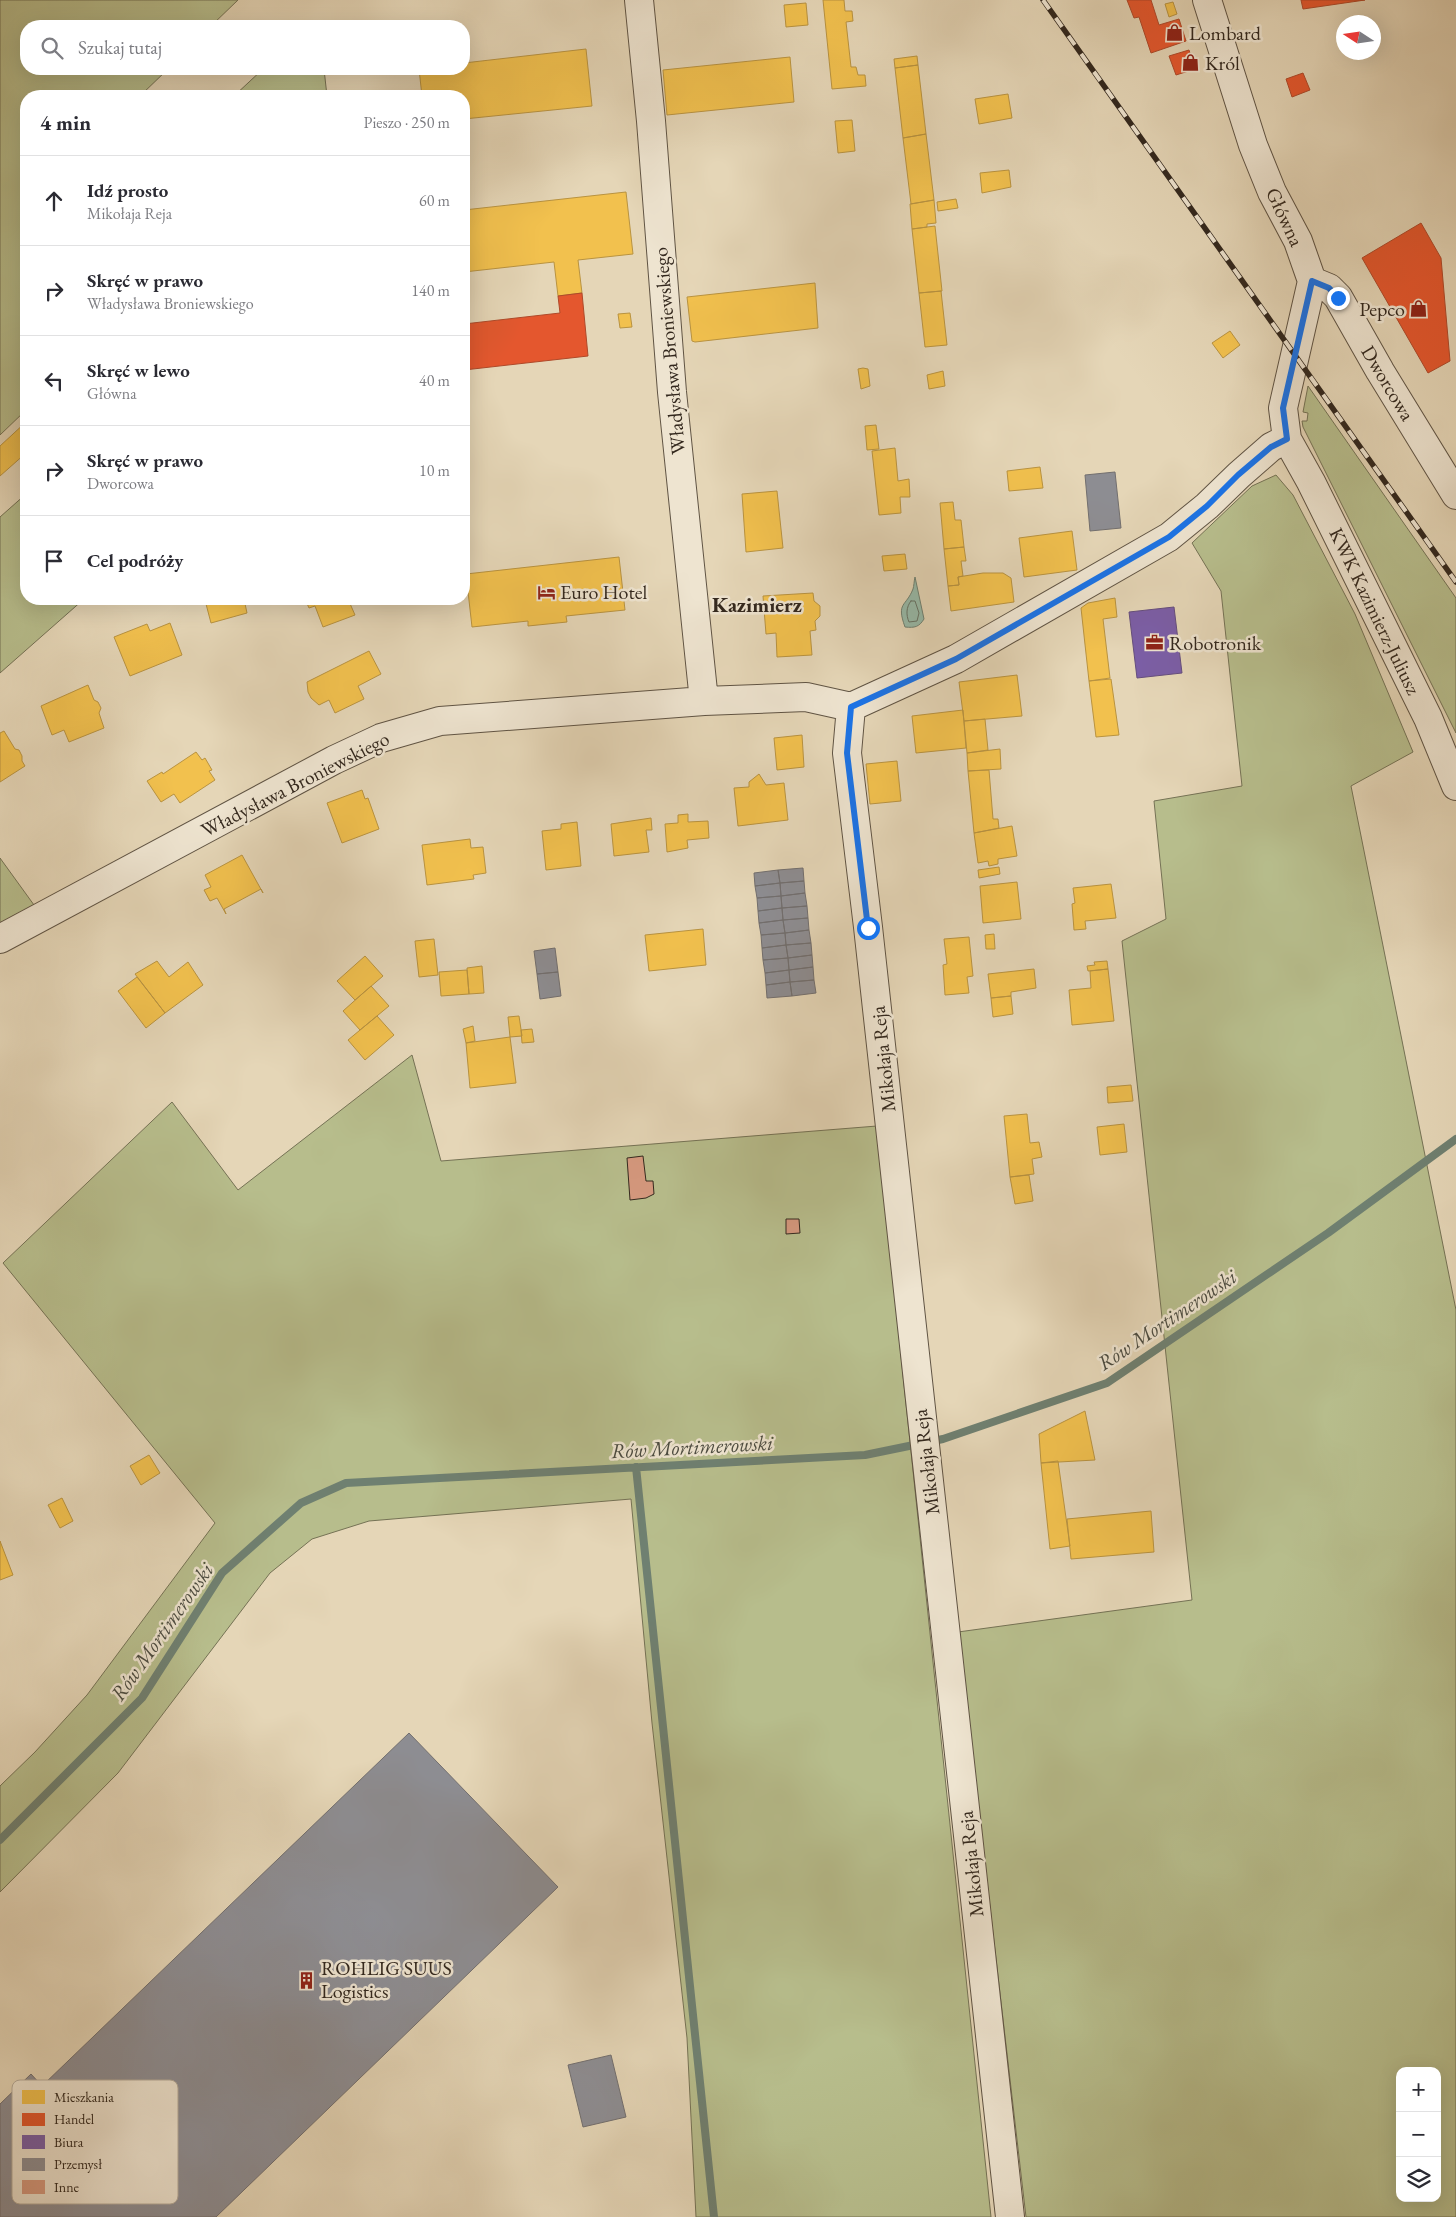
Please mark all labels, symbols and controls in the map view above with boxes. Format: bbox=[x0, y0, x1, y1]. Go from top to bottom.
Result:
north arrow bbox=[1336, 15, 1381, 60]
search box bbox=[20, 20, 470, 75]
place label: Lombard bbox=[1189, 20, 1262, 46]
shop icon: Lombard bbox=[1165, 23, 1185, 43]
icon: search bbox=[38, 34, 66, 62]
text: Szukaj tutaj bbox=[78, 35, 162, 60]
place label: Król bbox=[1205, 50, 1240, 76]
shop icon: Król bbox=[1181, 53, 1201, 73]
text: 4 min bbox=[40, 109, 91, 136]
text: Pieszo · 250 m bbox=[364, 112, 450, 133]
text: Idź prosto bbox=[87, 178, 168, 203]
street label: Główna bbox=[1260, 183, 1310, 251]
icon: ahead bbox=[40, 187, 68, 215]
text: 60 m bbox=[419, 190, 450, 211]
text: Mikołaja Reja bbox=[87, 203, 172, 224]
street label: Władysława Broniewskiego bbox=[647, 246, 691, 456]
text: Skręć w prawo bbox=[87, 268, 203, 293]
icon: right bbox=[40, 277, 68, 305]
text: 140 m bbox=[411, 280, 450, 301]
route end bbox=[1327, 287, 1350, 310]
text: Władysława Broniewskiego bbox=[87, 293, 254, 314]
place label: Pepco bbox=[1359, 296, 1405, 322]
shop icon: Pepco bbox=[1409, 299, 1429, 319]
street label: Dworcowa bbox=[1355, 340, 1421, 426]
text: Skręć w lewo bbox=[87, 358, 190, 383]
icon: left bbox=[40, 367, 68, 395]
text: 40 m bbox=[419, 370, 450, 391]
text: Główna bbox=[87, 383, 137, 404]
text: Skręć w prawo bbox=[87, 448, 203, 473]
icon: right bbox=[40, 457, 68, 485]
text: 10 m bbox=[419, 460, 450, 481]
text: Dworcowa bbox=[87, 473, 154, 494]
street label: KWK Kazimierz-Juliusz bbox=[1323, 523, 1427, 699]
icon: arrive bbox=[40, 547, 68, 575]
text: Cel podróży bbox=[87, 548, 183, 573]
place label: Euro Hotel bbox=[560, 579, 648, 605]
hotel icon: Euro Hotel bbox=[536, 582, 556, 602]
district label: Kazimierz bbox=[712, 591, 802, 618]
place label: Robotronik bbox=[1169, 630, 1262, 656]
office icon: Robotronik bbox=[1145, 633, 1165, 653]
street label: Władysława Broniewskiego bbox=[196, 725, 394, 843]
route start bbox=[857, 917, 880, 940]
street label: Mikołaja Reja bbox=[865, 1005, 901, 1113]
water label: Rów Mortimerowski bbox=[1092, 1263, 1242, 1376]
street label: Mikołaja Reja bbox=[907, 1408, 945, 1516]
water label: Rów Mortimerowski bbox=[610, 1429, 775, 1464]
water label: Rów Mortimerowski bbox=[104, 1557, 220, 1706]
street label: Mikołaja Reja bbox=[953, 1810, 989, 1918]
place label: ROHLIG SUUS Logistics bbox=[321, 1955, 452, 2004]
building icon: ROHLIG SUUS Logistics bbox=[297, 1970, 317, 1990]
map controls bbox=[1396, 2067, 1441, 2202]
button: + bbox=[1396, 2067, 1441, 2112]
legend bbox=[12, 2080, 178, 2204]
text: Mieszkania bbox=[54, 2088, 114, 2106]
text: Handel bbox=[54, 2110, 95, 2128]
button: − bbox=[1396, 2112, 1441, 2157]
text: Biura bbox=[54, 2133, 84, 2151]
text: Przemysł bbox=[54, 2155, 102, 2173]
button: layers bbox=[1396, 2157, 1441, 2202]
text: Inne bbox=[54, 2178, 80, 2196]

